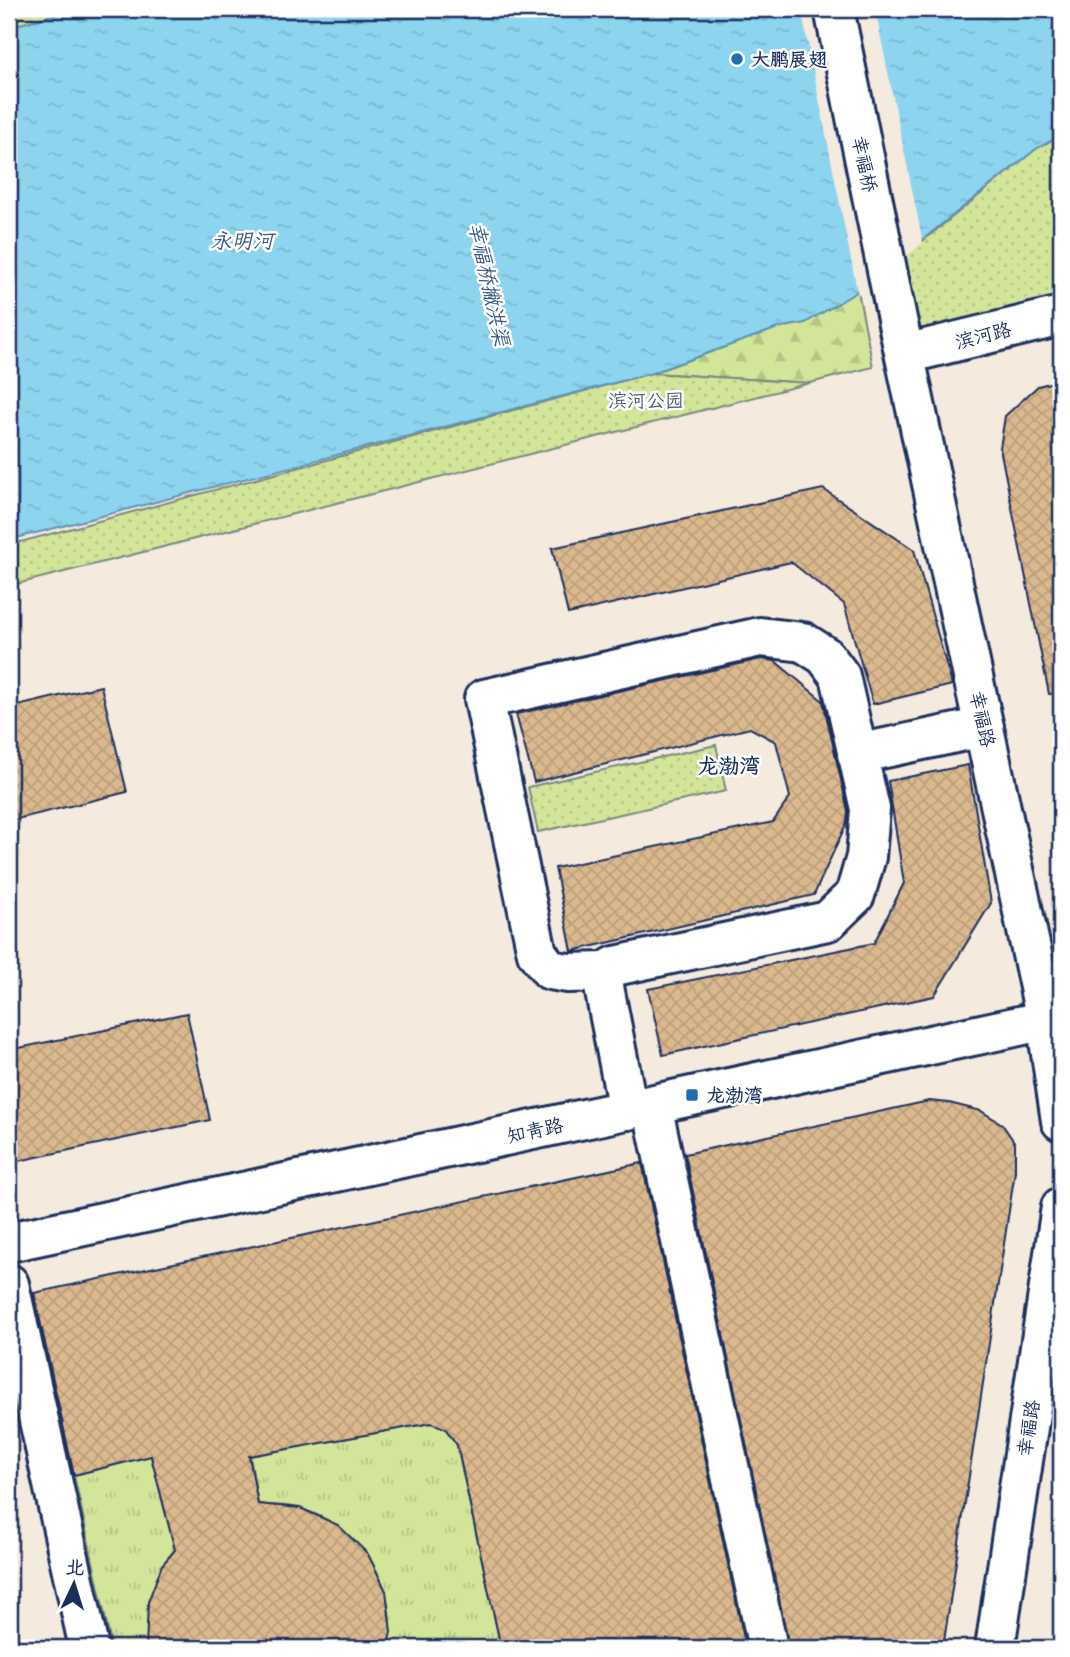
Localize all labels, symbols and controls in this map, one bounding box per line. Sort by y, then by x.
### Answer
place label: 大鹏展翅 [751,46,827,76]
marker: 大鹏展翅 [729,51,745,67]
street label: 幸福桥 [842,133,884,195]
water label: 幸福桥撇洪渠 [458,219,517,351]
water label: 永明河 [211,226,276,259]
street label: 滨河路 [952,315,1015,358]
park label: 滨河公园 [608,387,684,417]
street label: 幸福路 [960,688,1002,750]
district label: 龙渤湾 [698,751,761,784]
place label: 龙渤湾 [706,1082,763,1112]
marker: 龙渤湾 [684,1087,700,1103]
street label: 知青路 [504,1111,566,1153]
street label: 幸福路 [1011,1398,1049,1459]
north arrow [38,1548,108,1618]
text: 北 [65,1553,86,1585]

